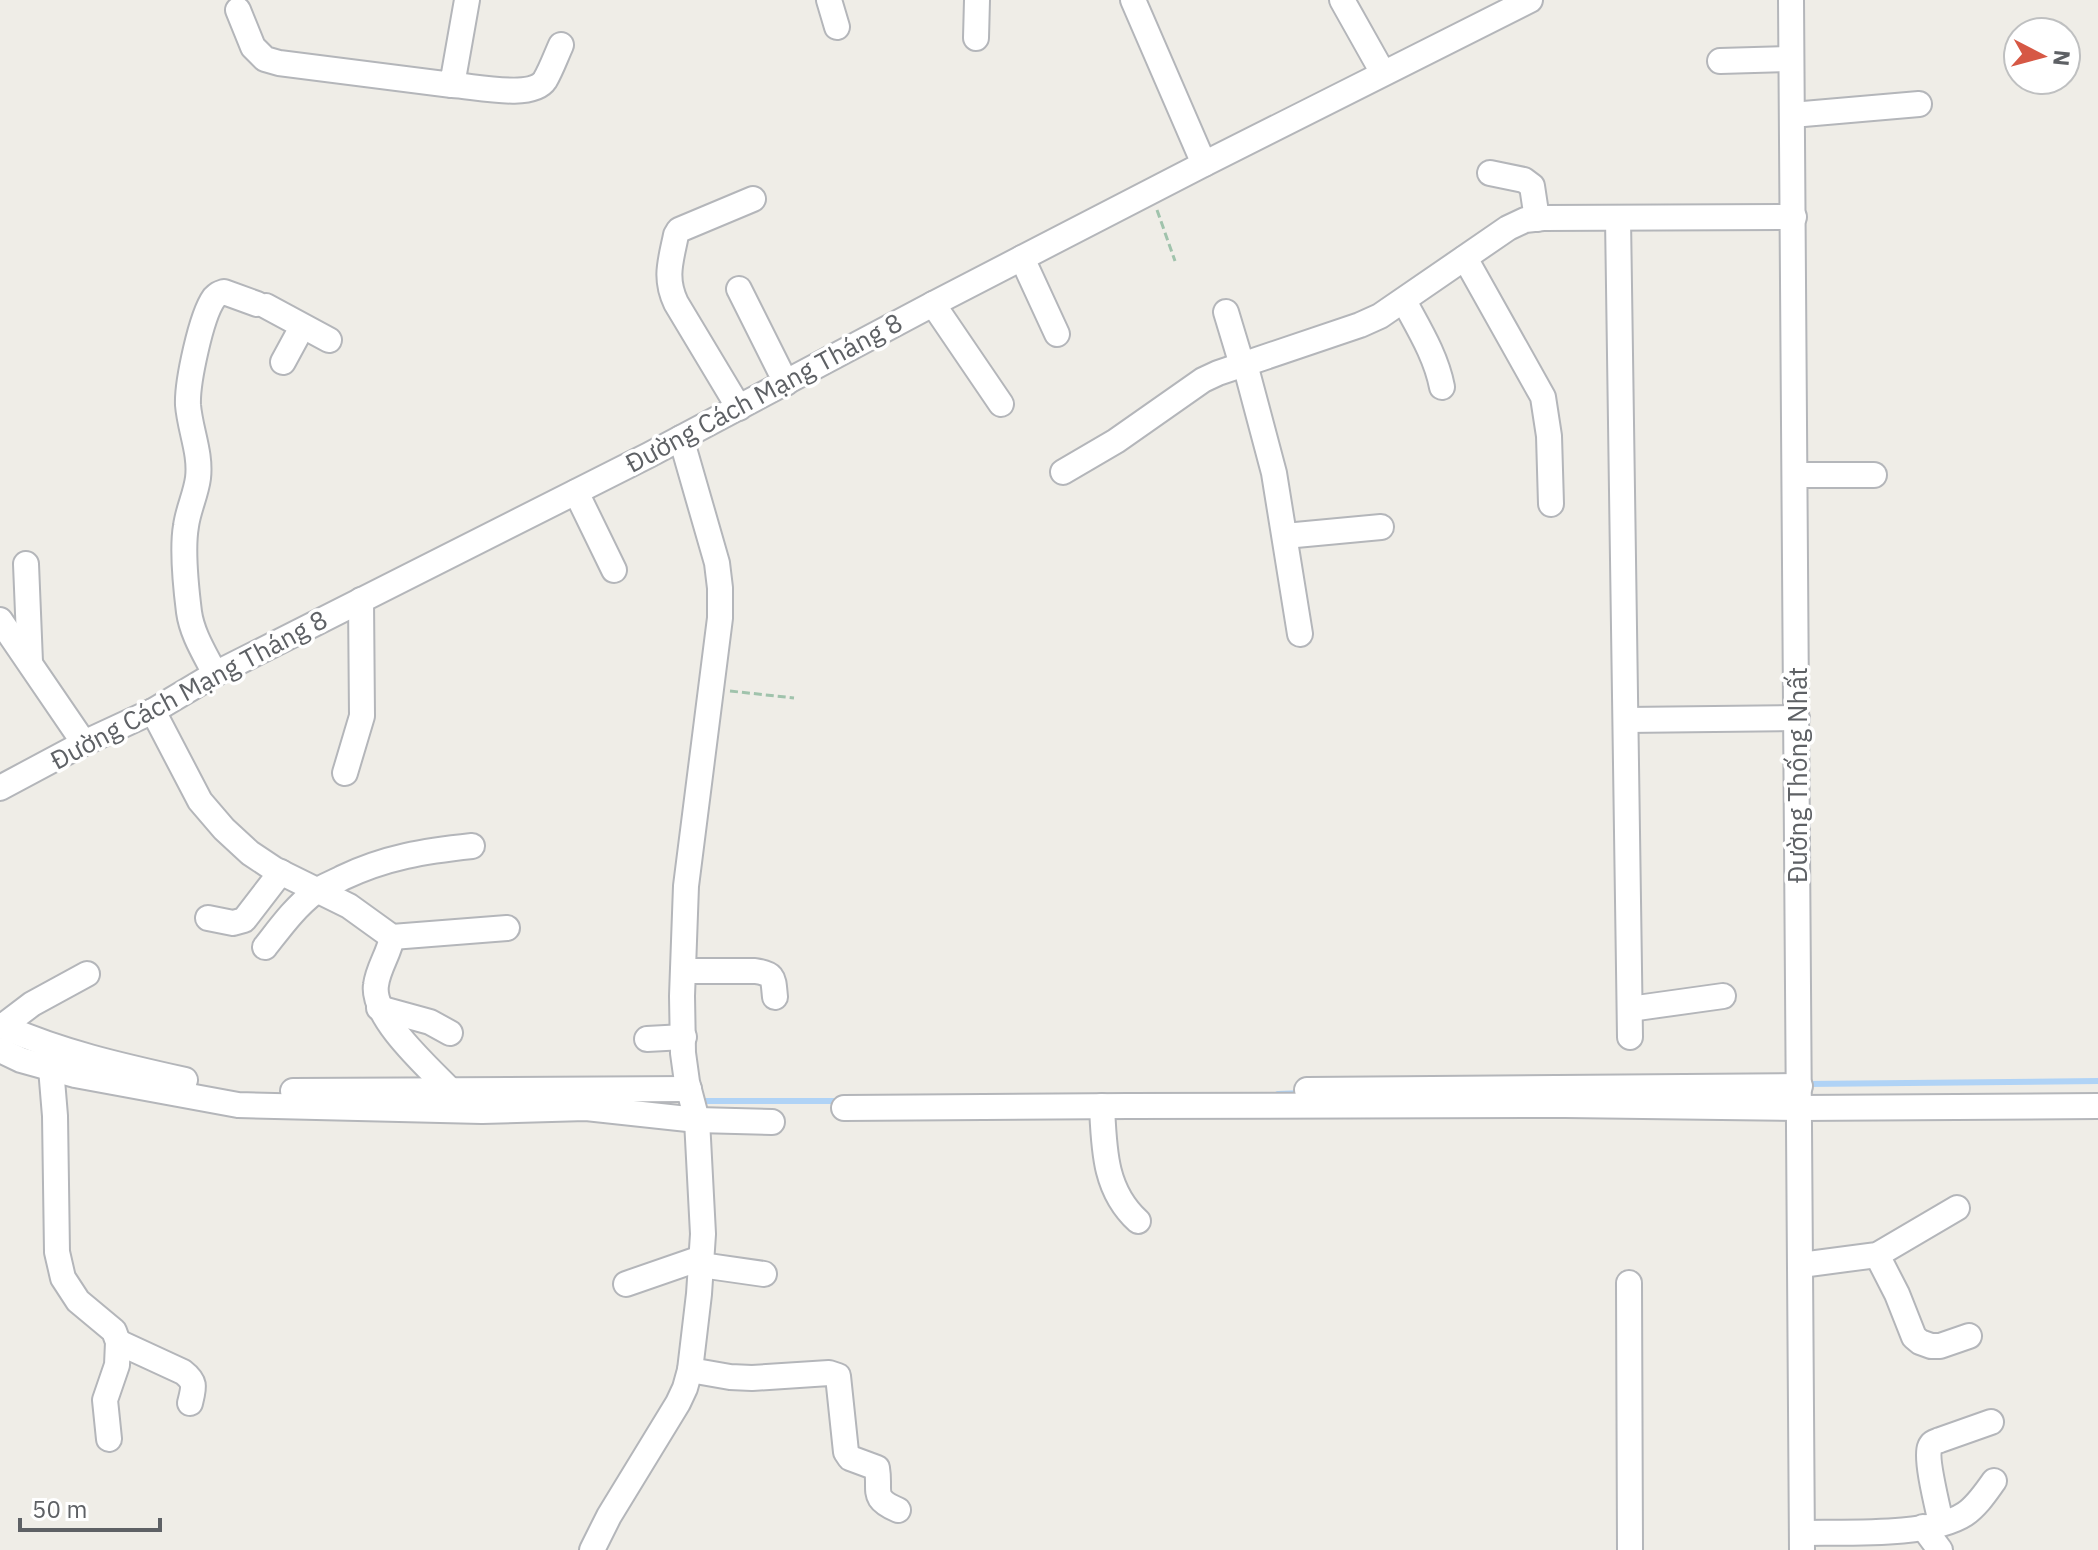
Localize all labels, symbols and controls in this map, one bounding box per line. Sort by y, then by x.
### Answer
north arrow [2002,16,2082,96]
text: N [2047,49,2078,68]
street label: Đường Cách Mạng Tháng 8 [619,305,908,480]
street label: Đường Cách Mạng Tháng 8 [44,602,333,777]
street label: Đường Thống Nhất [1780,667,1814,883]
scale bar [20,1482,160,1532]
text: 50 m [32,1493,87,1525]

